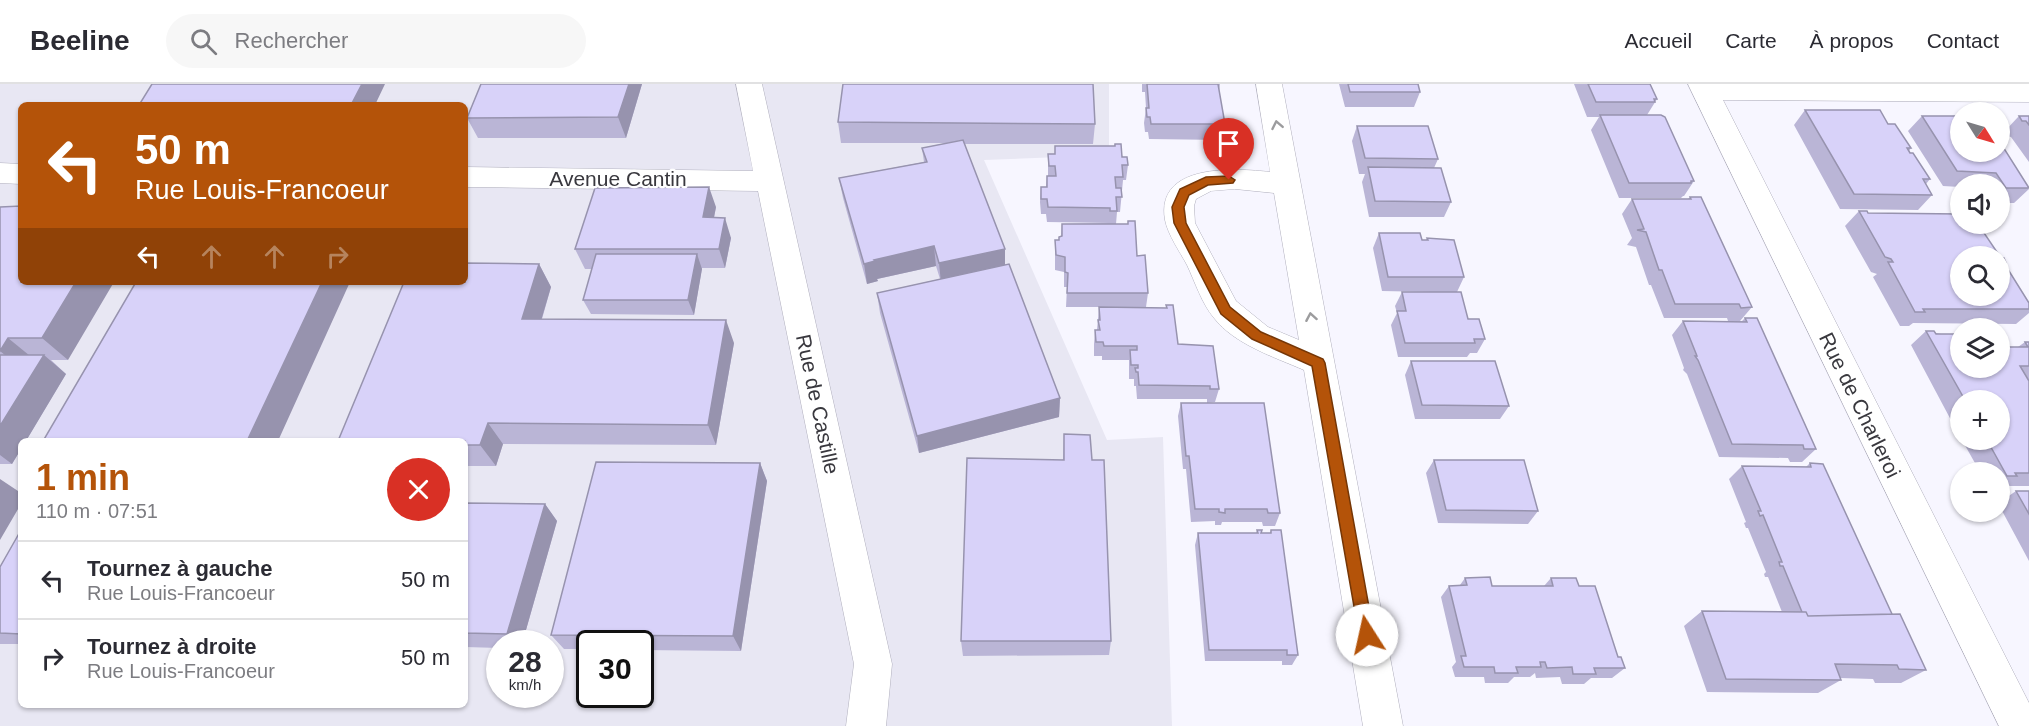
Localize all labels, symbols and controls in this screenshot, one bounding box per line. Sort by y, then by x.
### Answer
search box [166,14,586,68]
text: Beeline [30,25,130,56]
icon: search [187,25,220,58]
text: Rechercher [235,28,348,53]
text: Accueil [1625,29,1692,52]
text: Carte [1725,29,1777,52]
text: À propos [1810,29,1894,52]
text: Contact [1927,29,1999,52]
north arrow [1950,102,2010,162]
map controls [1950,102,2010,522]
pin [1203,118,1254,180]
one-way arrow [1271,120,1284,130]
icon: left [36,126,114,204]
text: 50 m [135,126,231,173]
icon: arrive [1212,127,1245,160]
street label: Avenue Cantin [549,167,687,190]
button: sound [1950,174,2010,234]
text: Rue Louis-Francoeur [135,175,389,205]
icon: left [132,240,165,273]
icon: ahead [195,240,228,273]
icon: ahead [258,240,291,273]
icon: right [321,240,354,273]
button: search [1950,246,2010,306]
one-way arrow [1305,312,1317,321]
button: layers [1950,318,2010,378]
street label: Rue de Charleroi [1815,329,1905,481]
street label: Rue de Castille [792,332,844,476]
button: + [1950,390,2010,450]
text: 1 min [36,457,130,498]
button: close [387,458,450,521]
button: − [1950,462,2010,522]
text: 110 m · 07:51 [36,500,158,522]
text: Tournez à gauche [87,556,272,581]
icon: left [36,564,69,597]
text: 50 m [401,567,450,592]
text: Rue Louis-Francoeur [87,582,275,604]
position arrow [1335,603,1399,667]
speed limit sign: 30 [576,630,654,708]
text: Tournez à droite [87,634,257,659]
icon: right [36,642,69,675]
text: 50 m [401,645,450,670]
text: 28 [508,645,542,678]
text: Rue Louis-Francoeur [87,660,275,682]
text: km/h [509,676,541,693]

